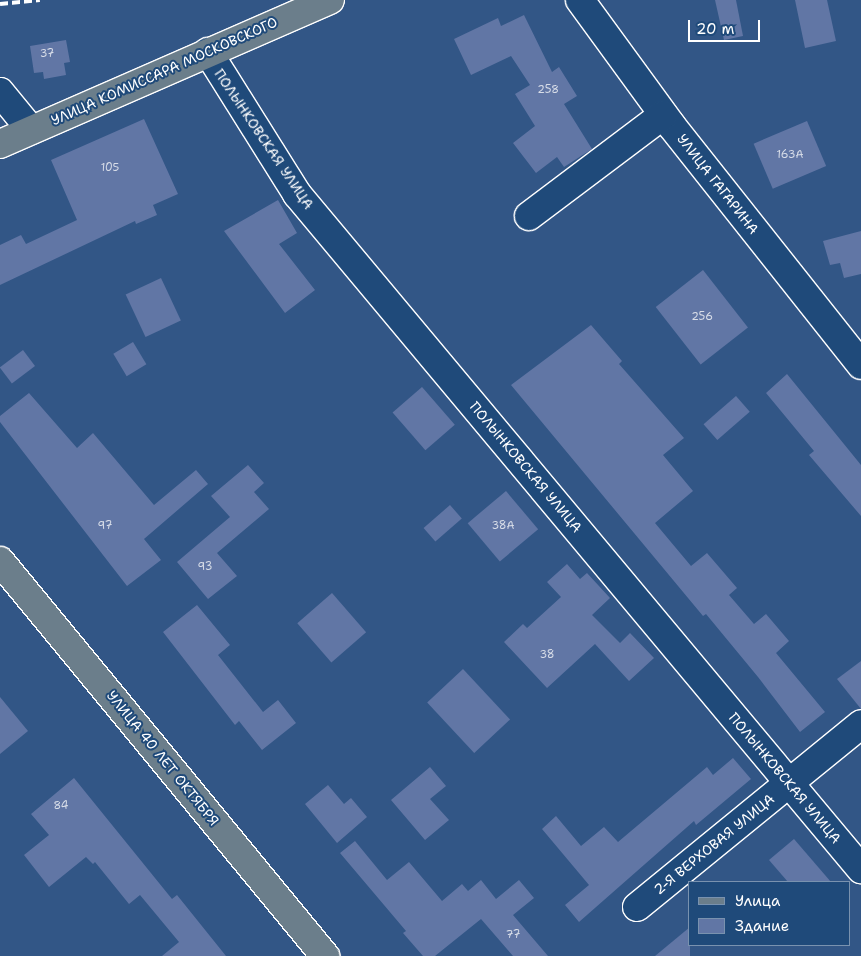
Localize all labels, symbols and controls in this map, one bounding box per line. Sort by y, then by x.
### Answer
scale bar [691,10,764,42]
street label: УЛИЦА КОМИССАРА МОСКОВСКОГО [48,13,280,129]
text: 20 m [696,19,735,39]
house number: 37 [40,47,54,61]
street label: ПОЛЫНКОВСКАЯ УЛИЦА [211,66,317,212]
house number: 258 [537,83,559,97]
street label: УЛИЦА ГАГАРИНА [674,131,762,237]
house number: 163А [777,148,803,162]
house number: 105 [101,161,119,175]
house number: 256 [691,310,713,324]
street label: ПОЛЫНКОВСКАЯ УЛИЦА [466,398,586,536]
house number: 97 [98,519,112,533]
house number: 38А [491,519,515,533]
house number: 93 [198,560,212,574]
house number: 38 [539,648,555,662]
street label: УЛИЦА 40 ЛЕТ ОКТЯБРЯ [103,687,223,829]
street label: ПОЛЫНКОВСКАЯ УЛИЦА [725,709,845,847]
street label: 2-Я ВЕРХОВАЯ УЛИЦА [650,790,778,898]
house number: 84 [54,799,68,813]
legend [688,881,851,946]
text: Улица [735,891,780,911]
text: Здание [735,916,789,936]
house number: 77 [506,928,520,942]

